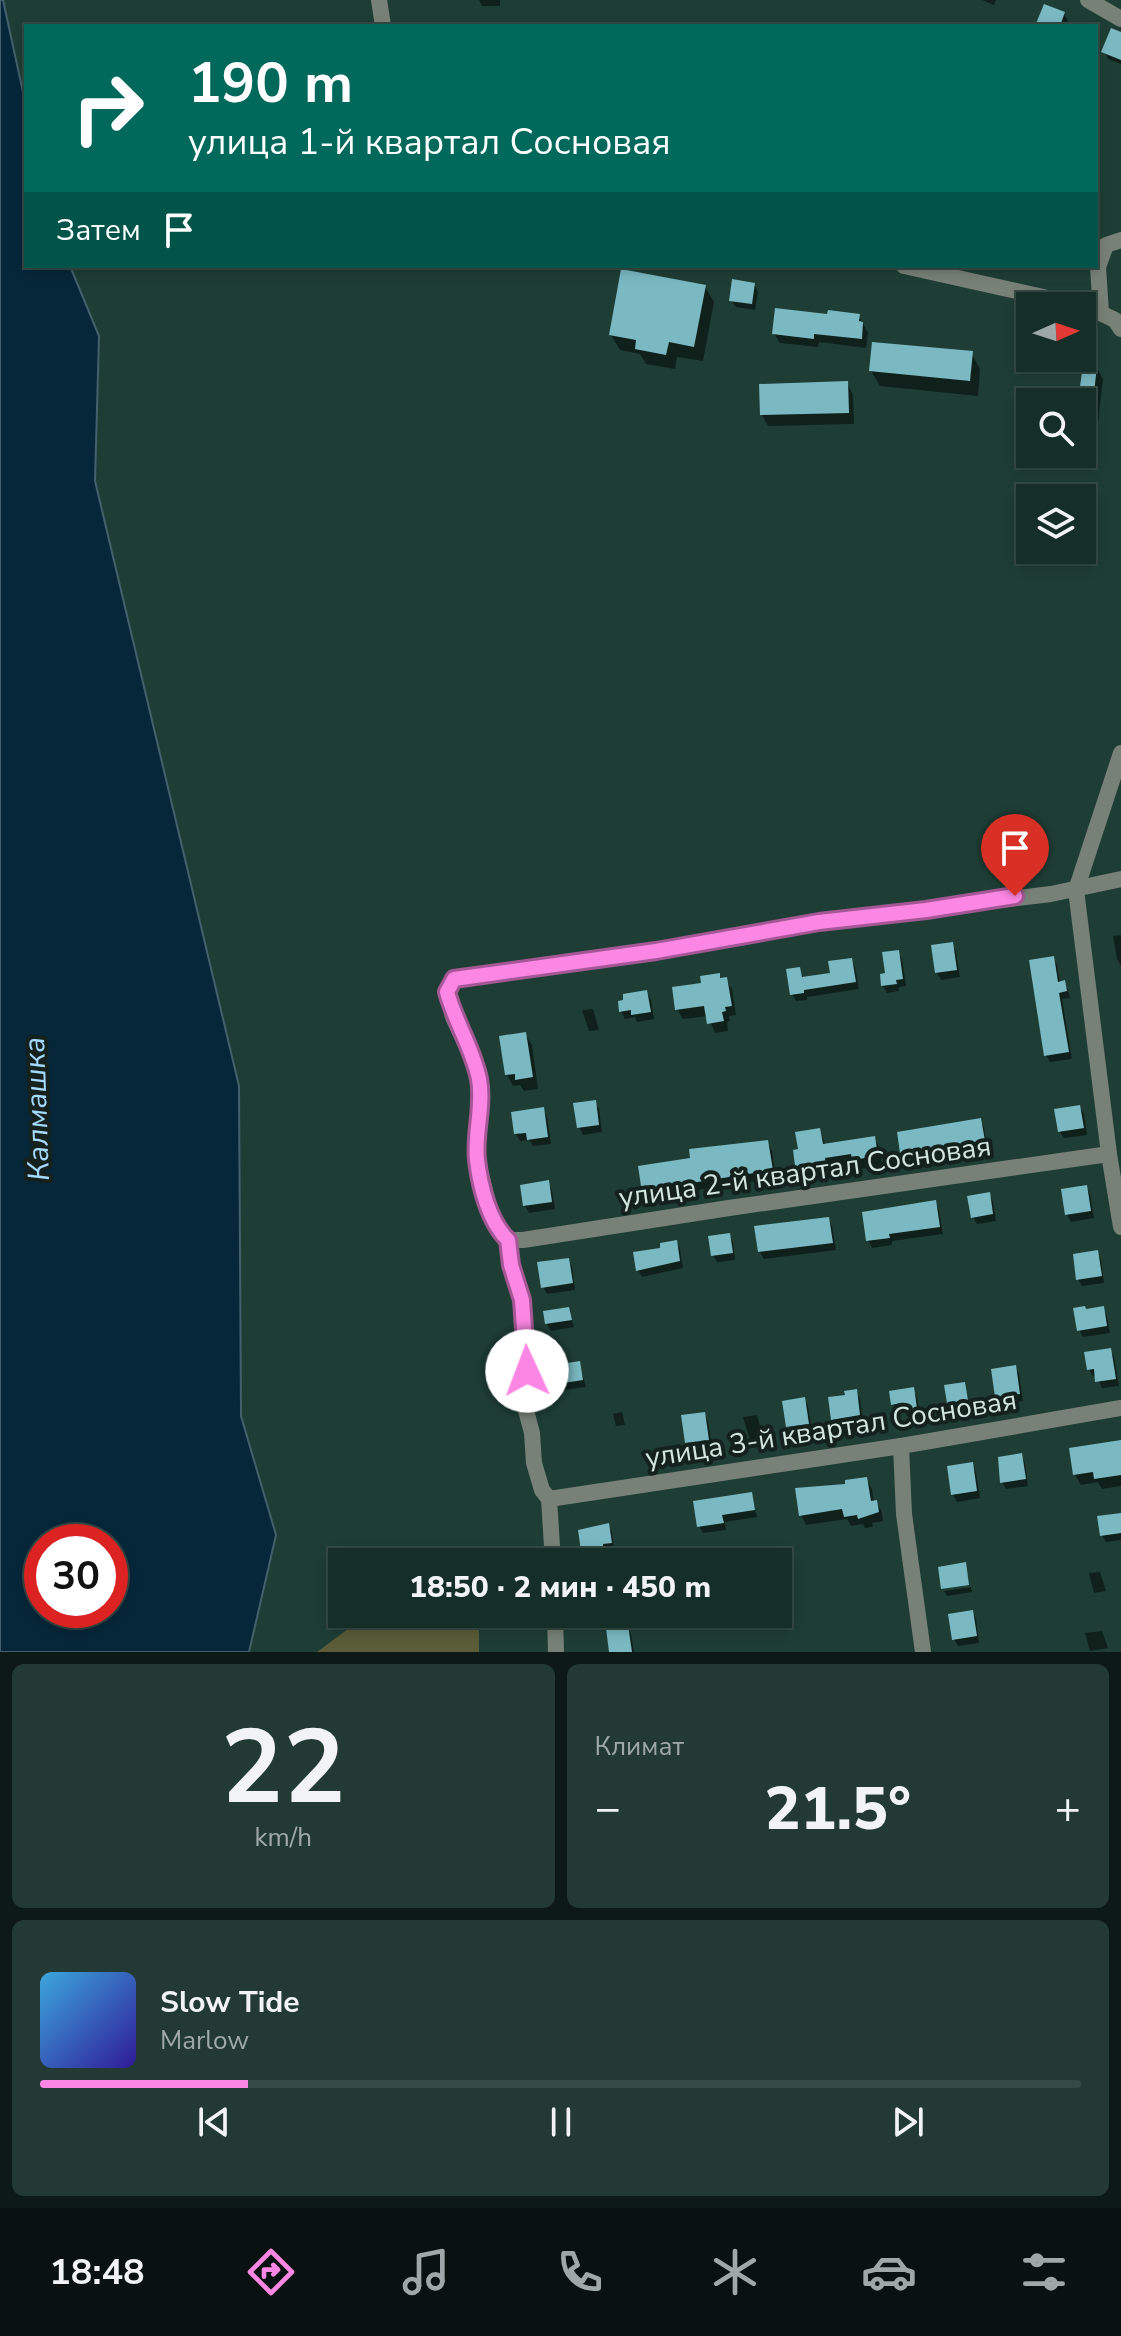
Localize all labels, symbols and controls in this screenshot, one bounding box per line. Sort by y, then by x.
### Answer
text: 190 m [188,45,353,122]
icon: right [56,56,160,160]
text: улица 1-й квартал Сосновая [188,118,671,167]
icon: arrive [157,208,201,252]
text: Затем [56,210,141,251]
north arrow [1016,292,1096,372]
map controls [1016,292,1096,564]
button: search [1016,388,1096,468]
button: layers [1016,484,1096,564]
pin [981,814,1049,896]
icon: arrive [993,826,1037,870]
water label: Калмашка [14,1036,60,1182]
street label: улица 2-й квартал Сосновая [616,1127,994,1217]
position arrow [485,1329,569,1413]
street label: улица 3-й квартал Сосновая [643,1381,1019,1477]
speed limit sign: 30 [24,1524,128,1628]
text: 18:50 · 2 мин · 450 m [409,1567,711,1608]
text: 22 [221,1697,346,1839]
text: Климат [595,1729,684,1764]
text: 21.5° [764,1768,911,1850]
text: − [595,1779,621,1839]
text: + [1055,1779,1081,1839]
text: km/h [255,1820,312,1855]
text: Slow Tide [160,1982,300,2023]
text: Marlow [160,2023,249,2058]
icon: previous [192,2100,236,2144]
icon: pause [539,2100,583,2144]
icon: next [886,2100,930,2144]
icon: directions [243,2244,299,2300]
icon: music [398,2244,454,2300]
icon: phone [552,2244,608,2300]
icon: climate [707,2244,763,2300]
icon: car [861,2244,917,2300]
icon: filters [1016,2244,1072,2300]
text: 18:48 [49,2248,145,2297]

